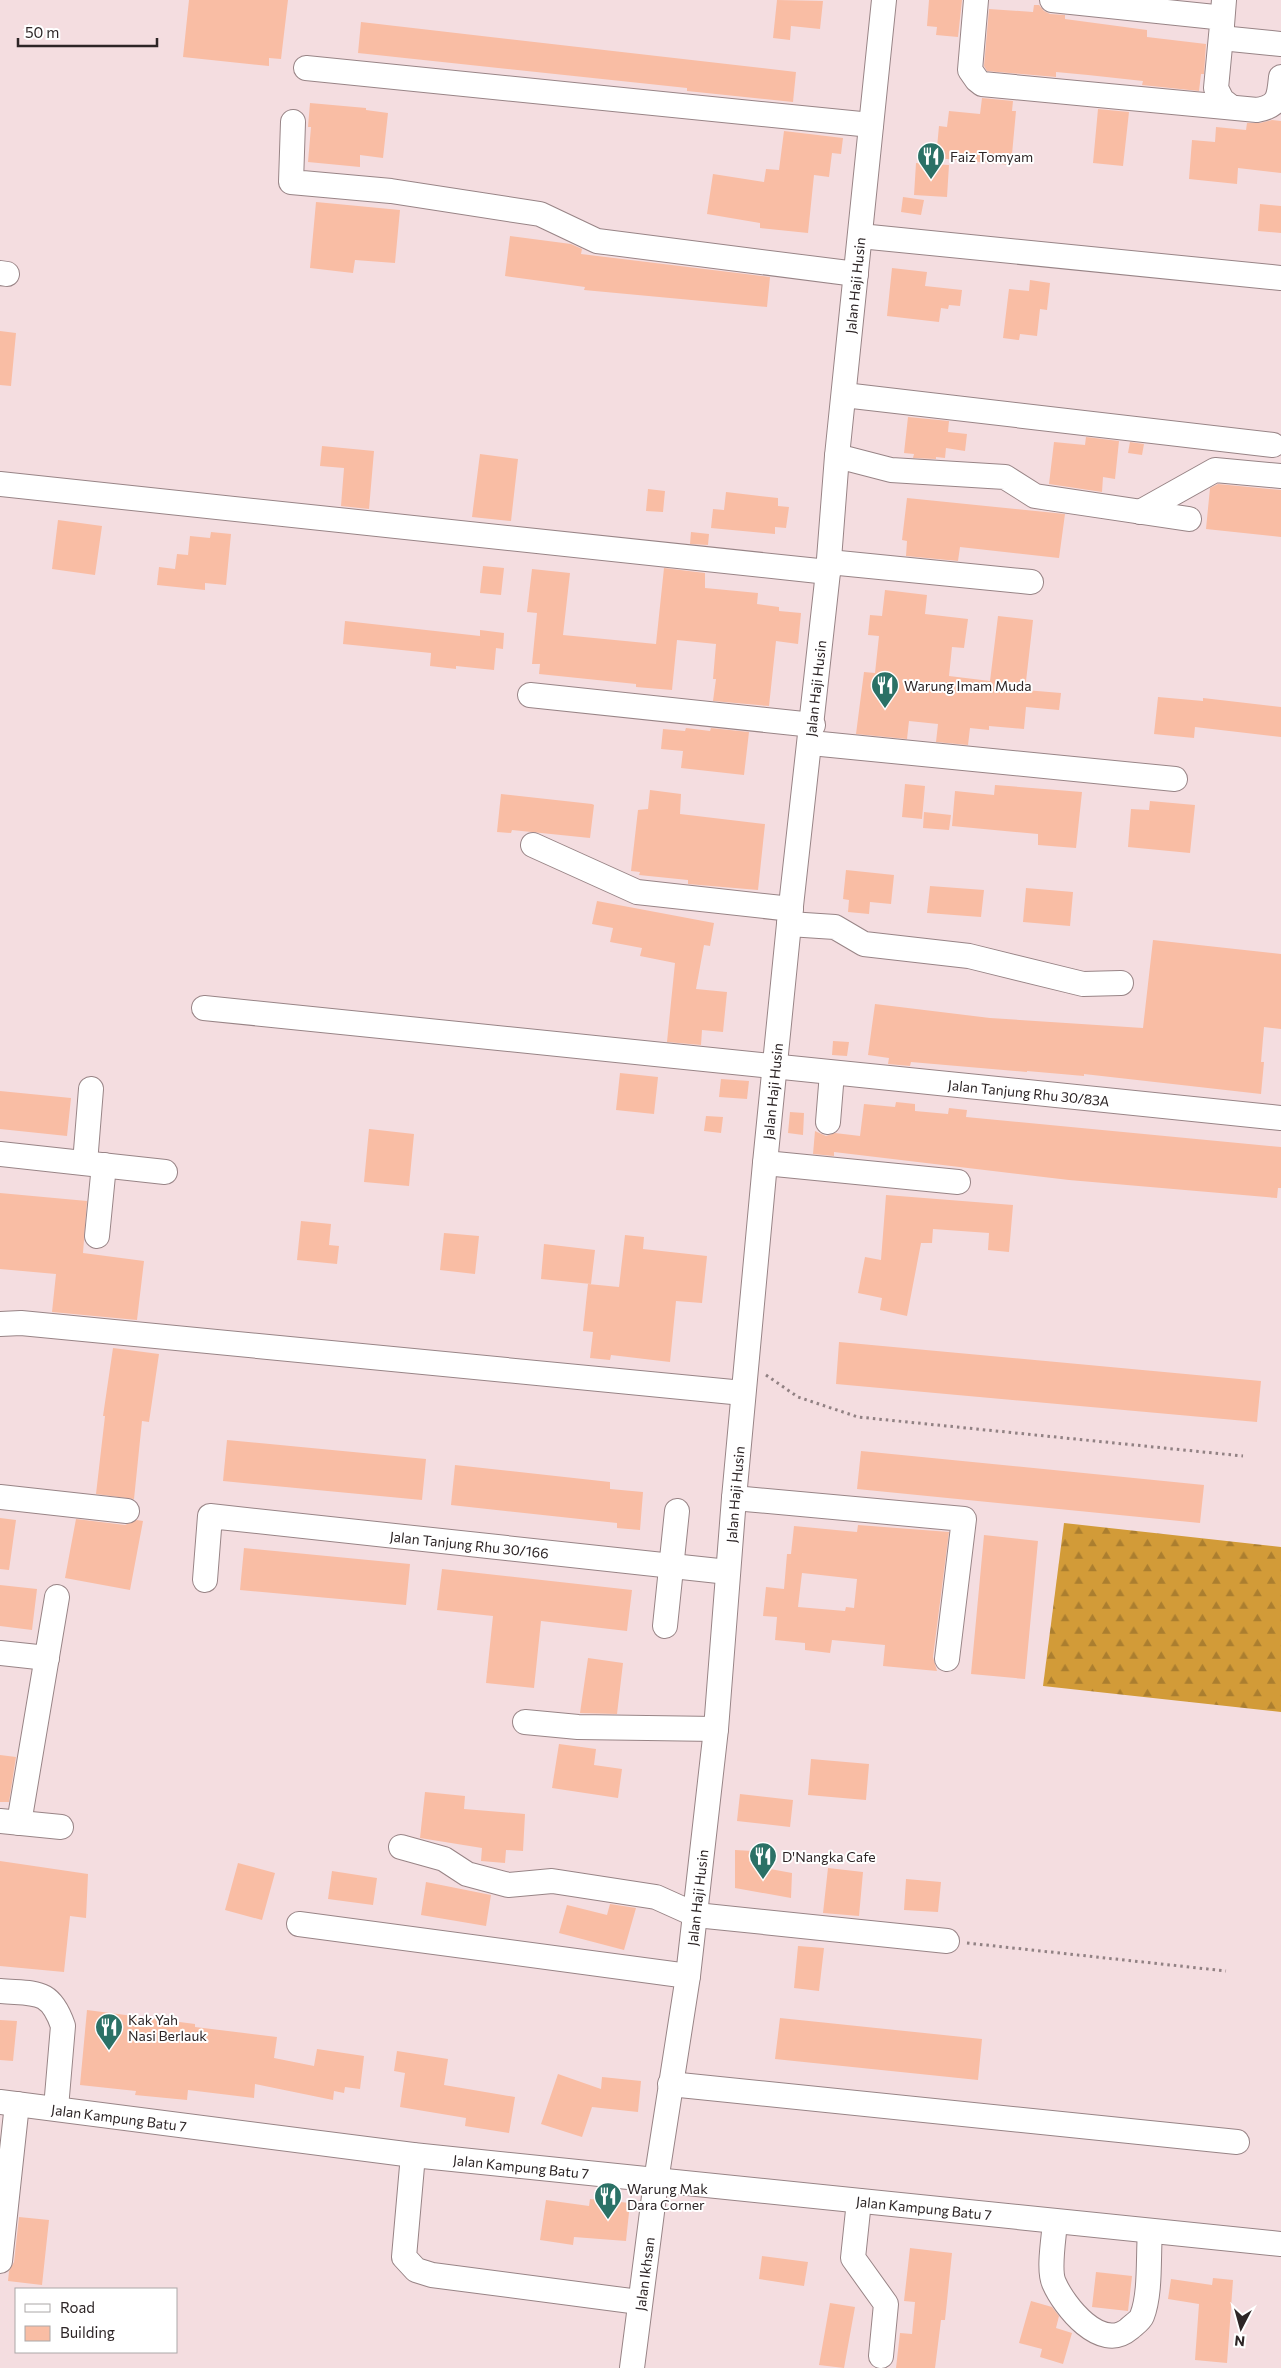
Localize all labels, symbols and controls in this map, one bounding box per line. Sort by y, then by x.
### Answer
scale bar [18,15,156,47]
text: 50 m [25,23,59,41]
restaurant icon: Faiz Tomyam [916,141,946,180]
place label: Faiz Tomyam [950,148,1033,165]
street label: Jalan Haji Husin [841,236,868,334]
street label: Jalan Haji Husin [801,639,829,738]
restaurant icon: Warung Imam Muda [870,670,900,709]
place label: Warung Imam Muda [904,677,1032,694]
street label: Jalan Haji Husin [759,1042,786,1140]
street label: Jalan Tanjung Rhu 30/83A [947,1076,1111,1109]
street label: Jalan Haji Husin [722,1445,747,1543]
street label: Jalan Tanjung Rhu 30/166 [389,1527,550,1561]
restaurant icon: D'Nangka Cafe [748,1841,778,1880]
street label: Jalan Haji Husin [683,1848,711,1947]
place label: D'Nangka Cafe [782,1848,876,1865]
place label: Kak Yah Nasi Berlauk [128,2011,207,2044]
restaurant icon: Kak Yah Nasi Berlauk [94,2012,124,2051]
street label: Jalan Kampung Batu 7 [50,2100,188,2134]
street label: Jalan Kampung Batu 7 [452,2151,590,2181]
place label: Warung Mak Dara Corner [627,2180,708,2213]
restaurant icon: Warung Mak Dara Corner [593,2181,623,2220]
street label: Jalan Kampung Batu 7 [855,2192,993,2223]
street label: Jalan Ikhsan [631,2236,657,2312]
legend [15,2288,178,2353]
text: Road [60,2298,95,2316]
north arrow [1216,2303,1266,2353]
text: Building [60,2323,115,2341]
text: N [1233,2332,1246,2350]

